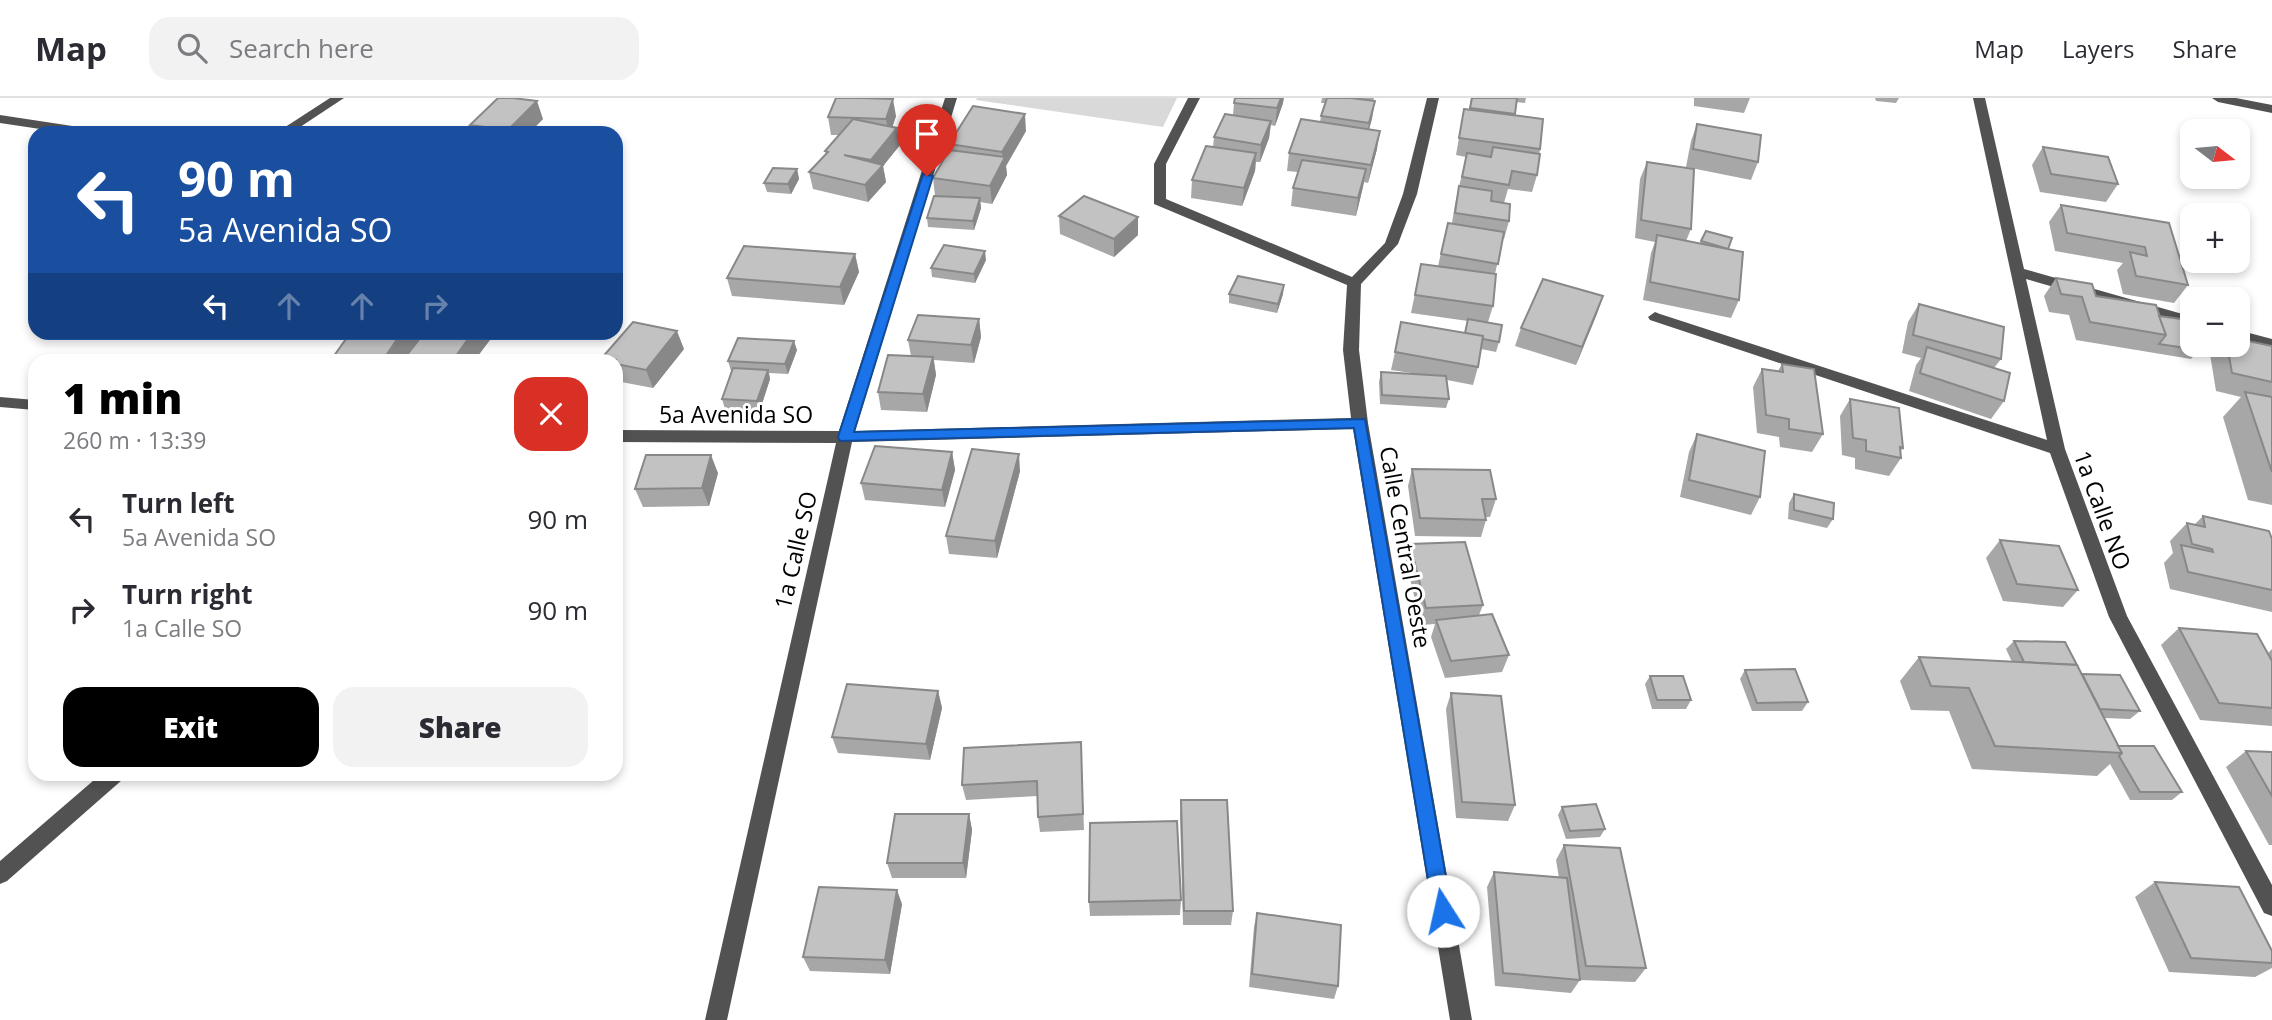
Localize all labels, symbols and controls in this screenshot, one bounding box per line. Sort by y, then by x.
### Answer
search box [149,17,639,80]
text: Map [35,26,107,71]
icon: search [173,29,211,67]
text: Search here [229,30,374,66]
text: Map [1974,32,2024,65]
text: Layers [2062,32,2135,65]
text: Share [2173,32,2237,65]
pin [897,104,957,176]
icon: arrive [908,115,946,153]
north arrow [2180,119,2250,189]
map controls [2180,119,2250,357]
text: 90 m [178,145,295,211]
icon: left [63,154,154,245]
button: + [2180,203,2250,273]
text: 5a Avenida SO [178,208,392,251]
icon: left [197,287,235,325]
icon: ahead [270,287,308,325]
icon: ahead [343,287,381,325]
icon: right [416,287,454,325]
button: − [2180,287,2250,357]
text: 1 min [63,369,182,426]
button: close [514,377,588,451]
street label: 5a Avenida SO [659,398,813,430]
text: 260 m · 13:39 [63,424,206,456]
street label: Calle Central Oeste [1373,444,1439,650]
street label: 1a Calle NO [2067,446,2139,574]
text: Turn left [122,485,234,521]
street label: 1a Calle SO [766,488,824,612]
icon: left [63,500,101,538]
text: 90 m [527,501,588,537]
text: 5a Avenida SO [122,521,276,553]
text: Turn right [122,576,253,612]
icon: right [63,591,101,629]
text: 90 m [527,592,588,628]
text: 1a Calle SO [122,612,242,644]
button: Exit [63,687,319,767]
button: Share [333,687,588,767]
position arrow [1406,874,1480,948]

